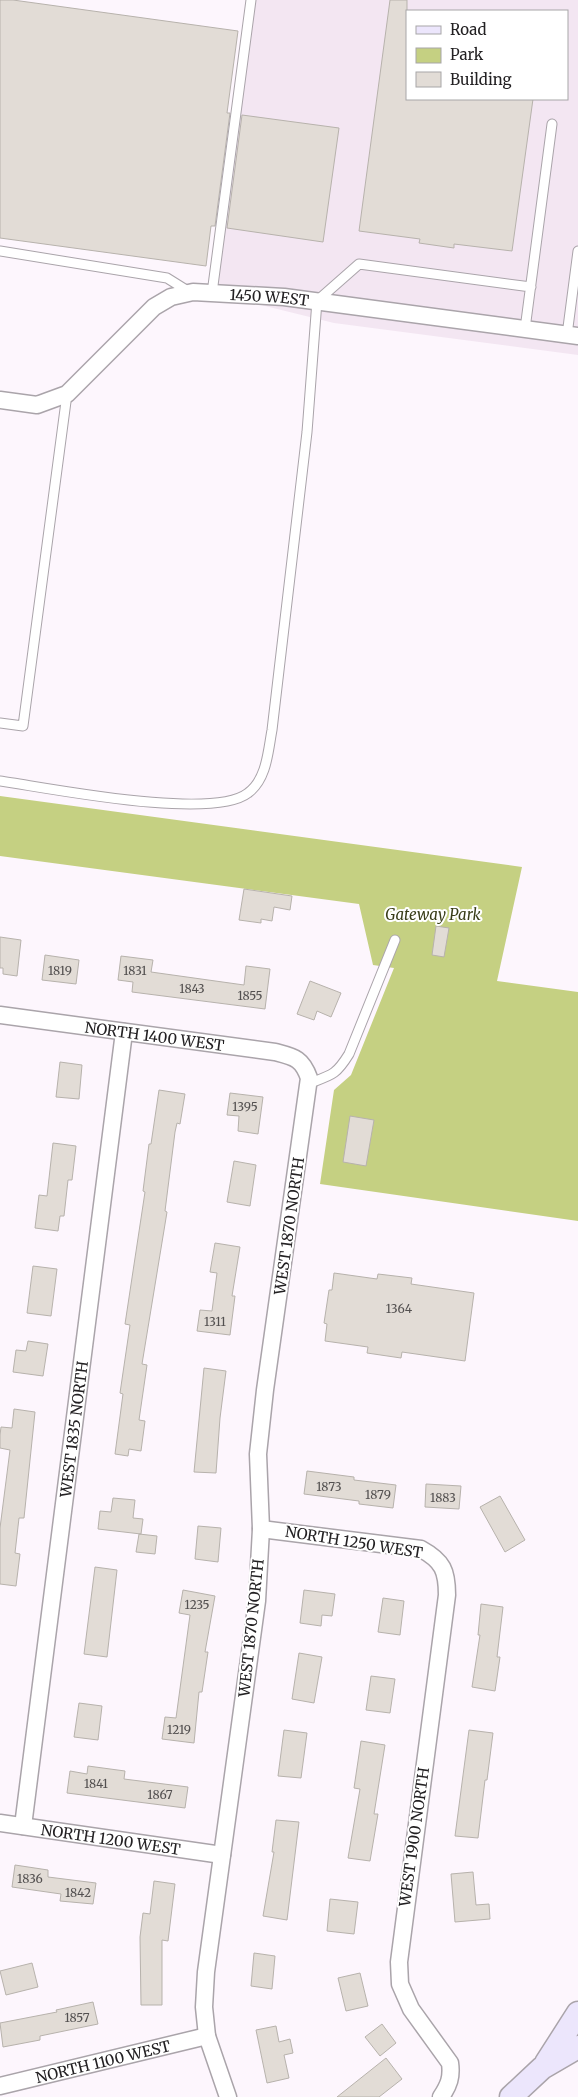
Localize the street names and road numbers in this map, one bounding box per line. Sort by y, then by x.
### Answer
street label: 1450 WEST [229,285,311,310]
street label: NORTH 1400 WEST [84,1017,226,1055]
street label: WEST 1870 NORTH [270,1156,308,1297]
street label: WEST 1835 NORTH [55,1360,92,1500]
street label: NORTH 1250 WEST [284,1522,425,1562]
street label: WEST 1870 NORTH [234,1558,268,1699]
street label: WEST 1900 NORTH [395,1766,433,1909]
street label: NORTH 1200 WEST [40,1820,182,1859]
street label: NORTH 1100 WEST [34,2036,173,2087]

